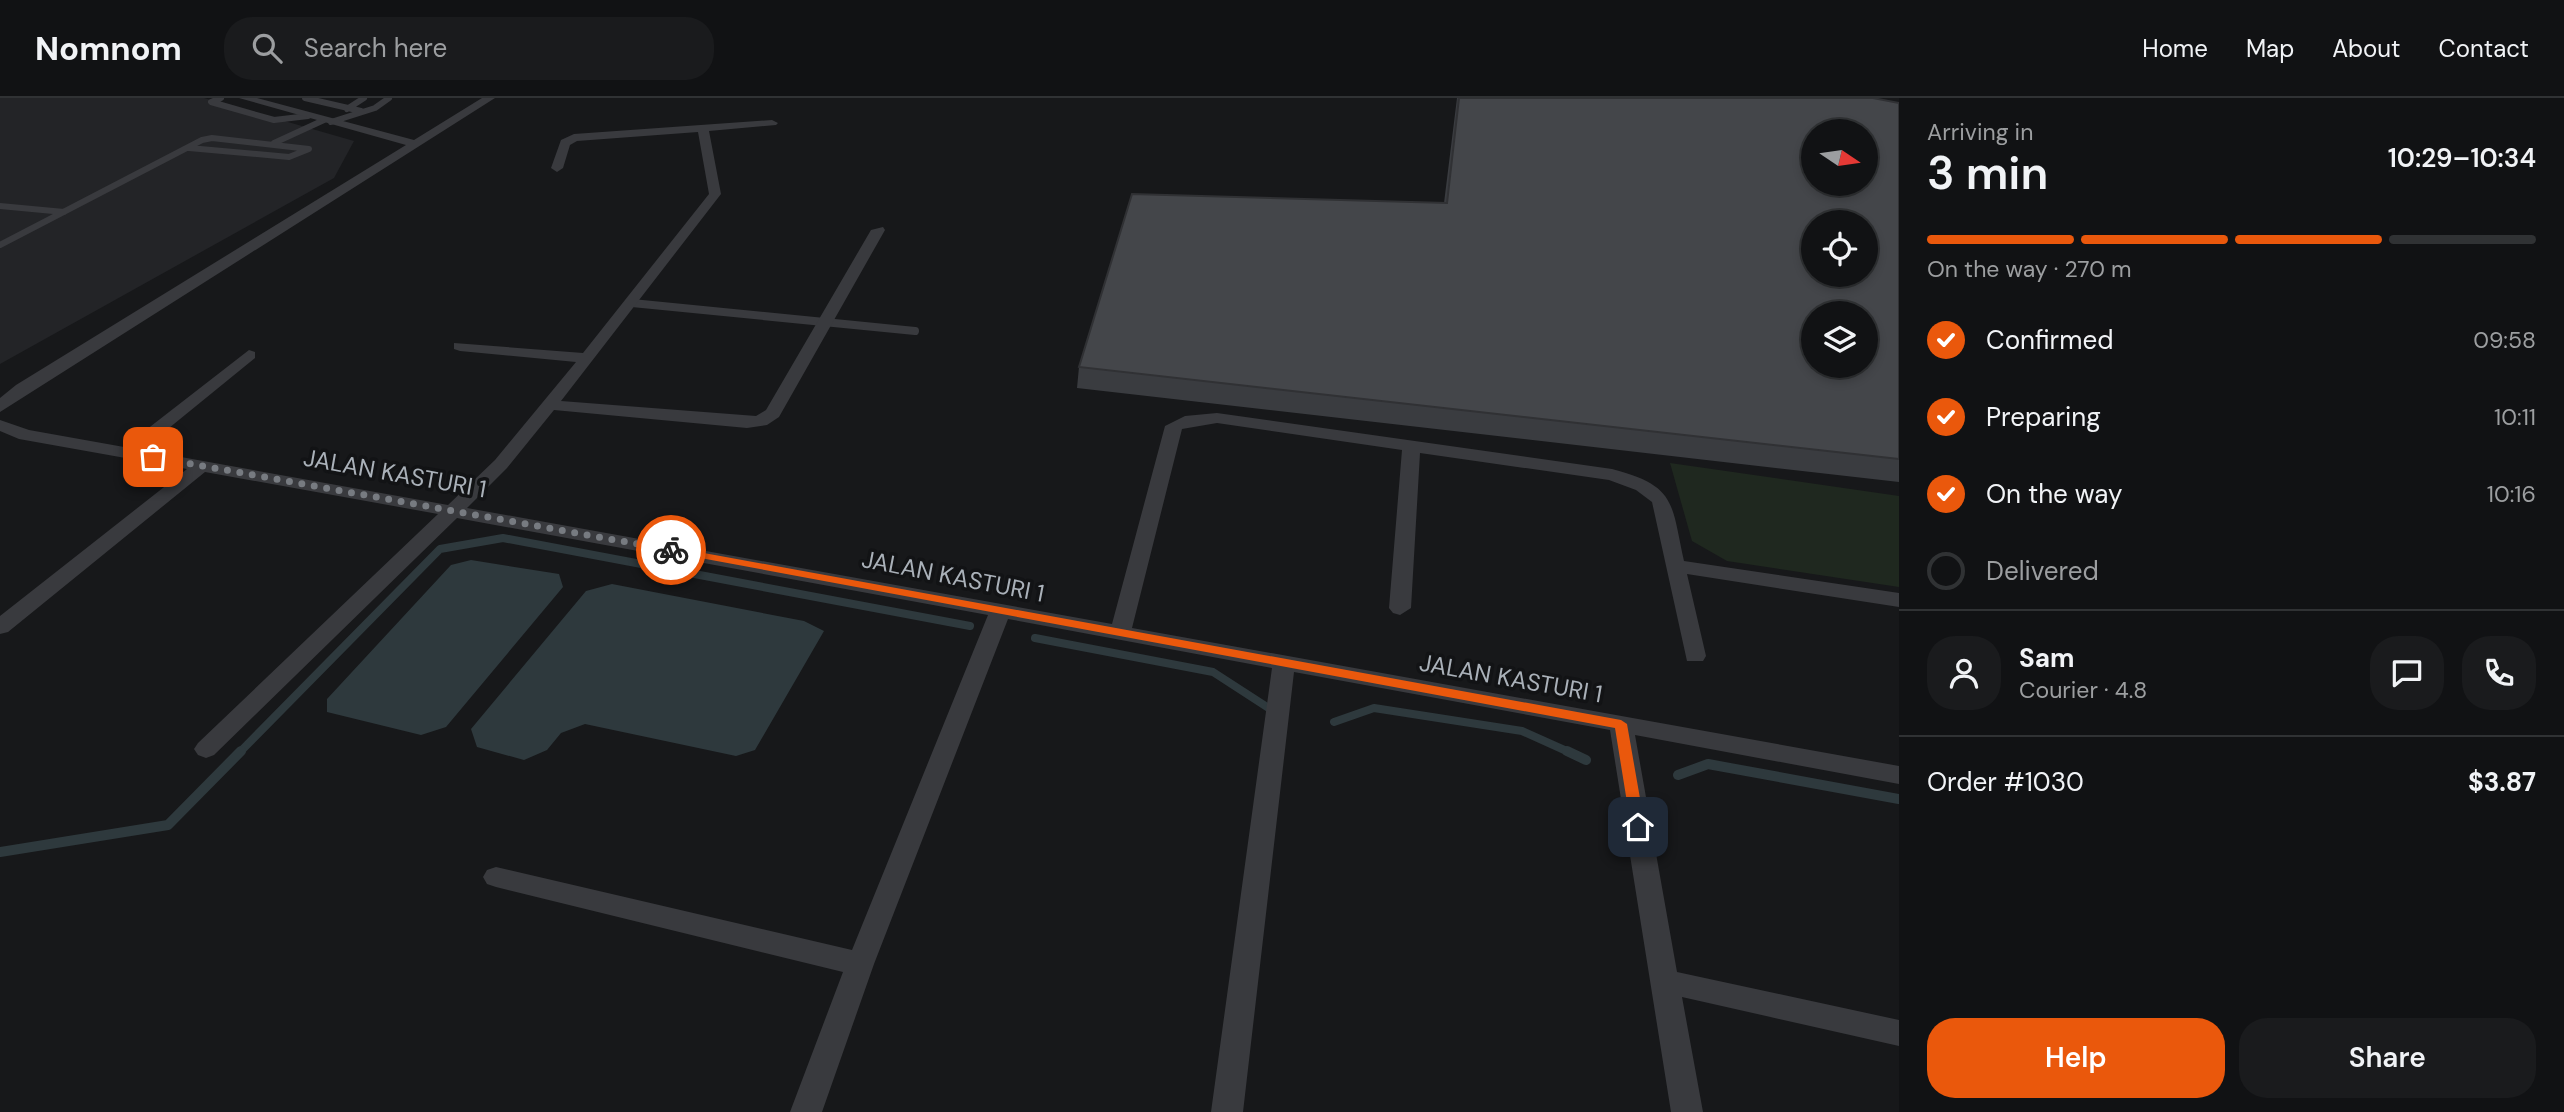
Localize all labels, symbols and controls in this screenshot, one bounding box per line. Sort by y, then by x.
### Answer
search box [224,17,714,80]
text: Nomnom [35,27,182,70]
icon: search [248,29,286,67]
text: Search here [304,31,447,65]
text: Home [2142,33,2208,64]
text: Map [2246,33,2294,64]
text: About [2332,33,2401,64]
text: Contact [2439,33,2529,64]
text: Arriving in [1927,117,2033,147]
north arrow [1801,119,1878,196]
map controls [1801,119,1878,378]
text: 10:29–10:34 [2388,141,2536,175]
text: 3 min [1927,143,2048,203]
button: locate [1801,210,1878,287]
text: On the way · 270 m [1927,254,2132,284]
button: layers [1801,301,1878,378]
icon: check [1927,321,1965,359]
text: Confirmed [1986,323,2113,357]
text: 09:58 [2473,325,2536,355]
icon: check [1927,398,1965,436]
text: Preparing [1986,400,2101,434]
text: 10:11 [2494,402,2536,432]
pin [123,427,183,487]
icon: bag [134,438,172,476]
street label: JALAN KASTURI 1 [301,442,489,504]
icon: check [1927,475,1965,513]
text: On the way [1986,477,2122,511]
text: 10:16 [2487,479,2536,509]
courier [636,515,706,585]
icon: bike [652,531,690,569]
street label: JALAN KASTURI 1 [859,543,1047,609]
text: Delivered [1986,554,2099,588]
button: person [1927,636,2001,710]
button: chat [2370,636,2444,710]
button: phone [2462,636,2536,710]
text: Sam [2019,641,2074,675]
street label: JALAN KASTURI 1 [1417,647,1605,709]
text: Courier · 4.8 [2019,675,2147,705]
text: Order #1030 [1927,765,2084,799]
text: $3.87 [2468,765,2536,799]
pin [1608,797,1668,857]
icon: home [1619,808,1657,846]
button: Help [1927,1018,2225,1098]
button: Share [2239,1018,2536,1098]

